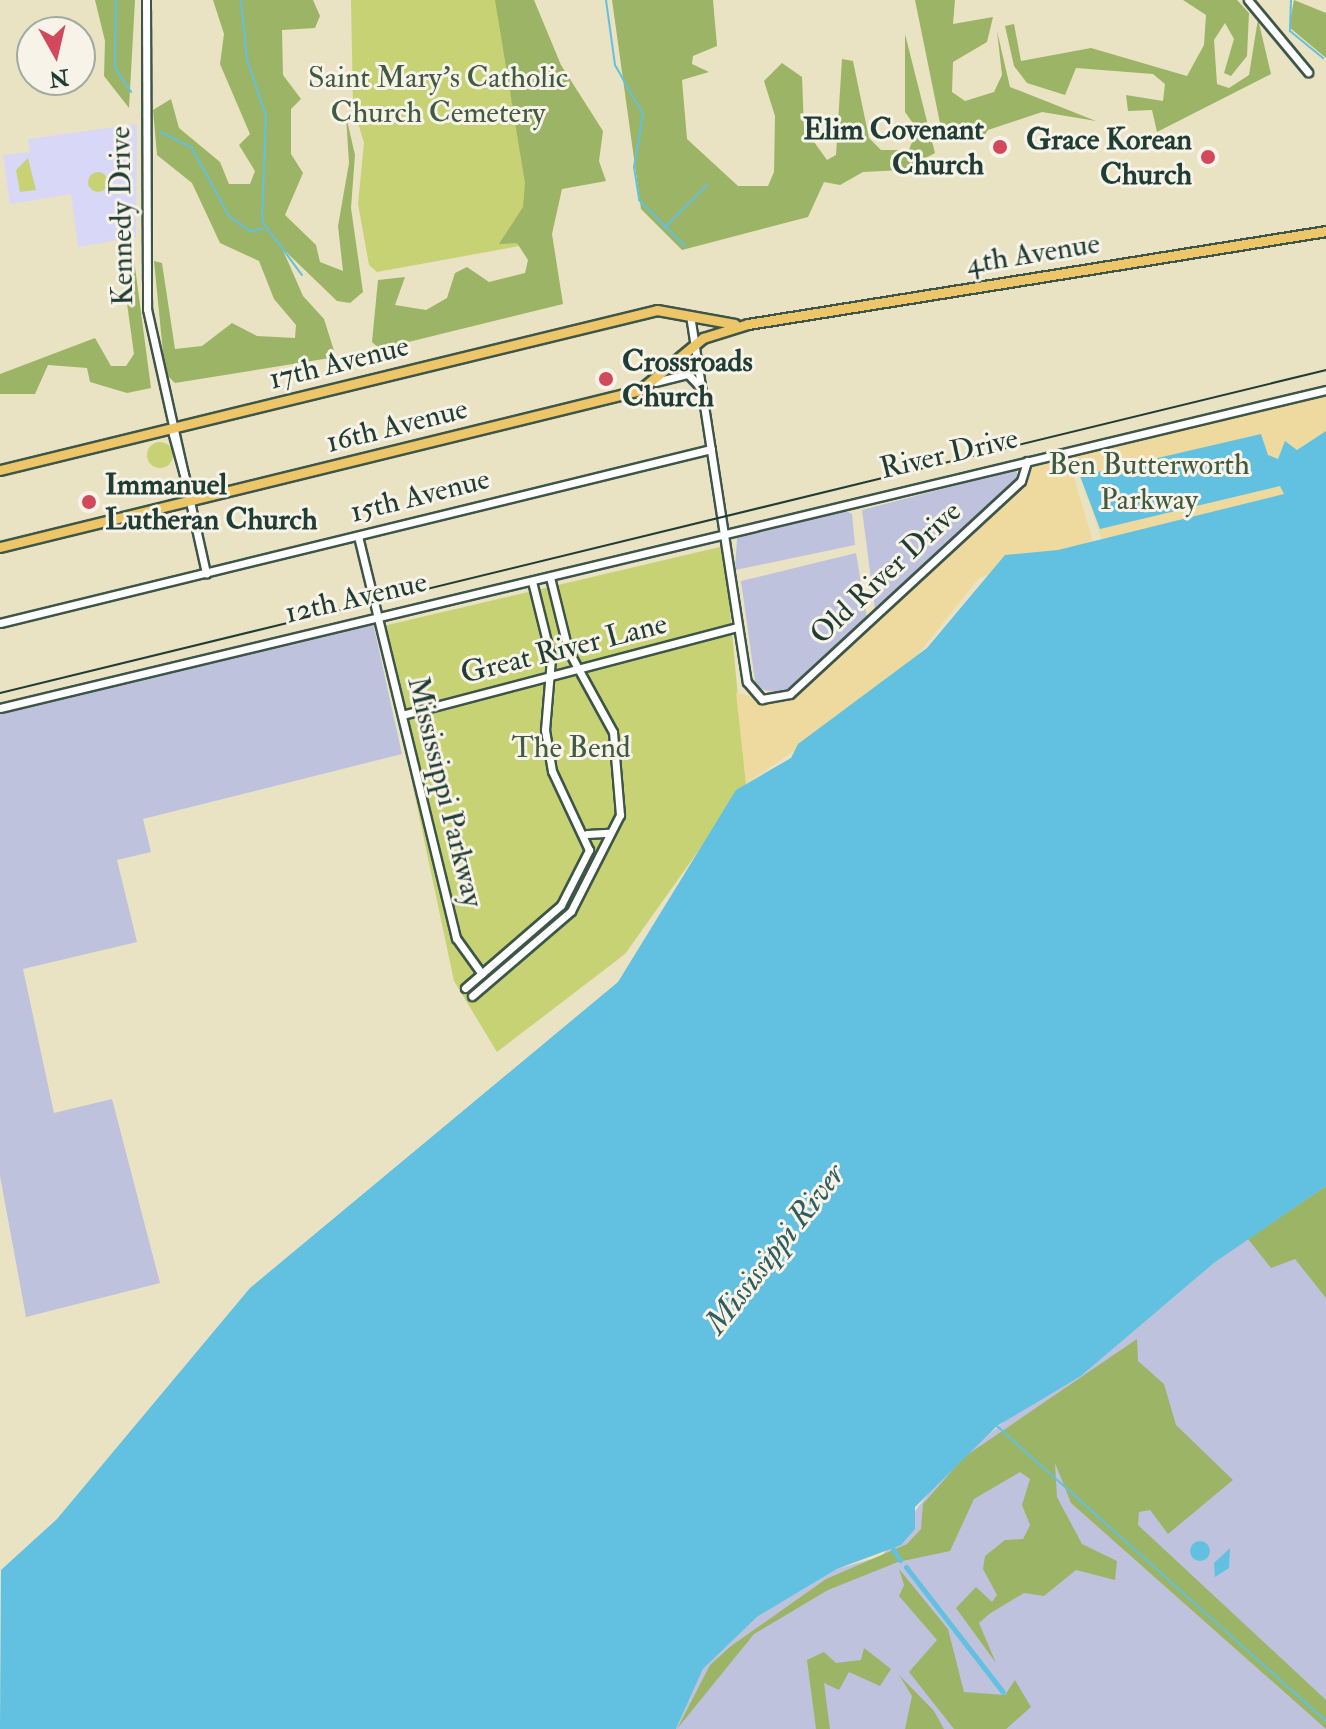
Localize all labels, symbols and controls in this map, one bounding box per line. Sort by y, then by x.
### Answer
north arrow [16,16,96,96]
park label: Saint Mary's Catholic Church Cemetery [308,60,568,130]
text: N [47,63,71,93]
place label: Elim Covenant Church [803,112,984,182]
place label: Grace Korean Church [1026,122,1192,192]
street label: Kennedy Drive [102,126,142,306]
marker: Elim Covenant Church [991,138,1009,156]
marker: Grace Korean Church [1199,148,1217,166]
street label: 4th Avenue [964,226,1102,282]
street label: 17th Avenue [265,328,413,398]
place label: Crossroads Church [622,344,753,414]
marker: Crossroads Church [597,370,615,388]
street label: 16th Avenue [323,391,471,461]
street label: River Drive [876,421,1022,487]
park label: Ben Butterworth Parkway [1048,447,1250,518]
street label: 15th Avenue [347,461,493,531]
place label: Immanuel Lutheran Church [105,467,317,538]
marker: Immanuel Lutheran Church [80,493,98,511]
street label: Old River Drive [803,494,969,652]
street label: 12th Avenue [282,564,430,632]
street label: Great River Lane [457,606,671,692]
street label: Mississippi Parkway [399,673,491,911]
park label: The Bend [511,730,631,766]
water label: Mississippi River [697,1156,853,1342]

